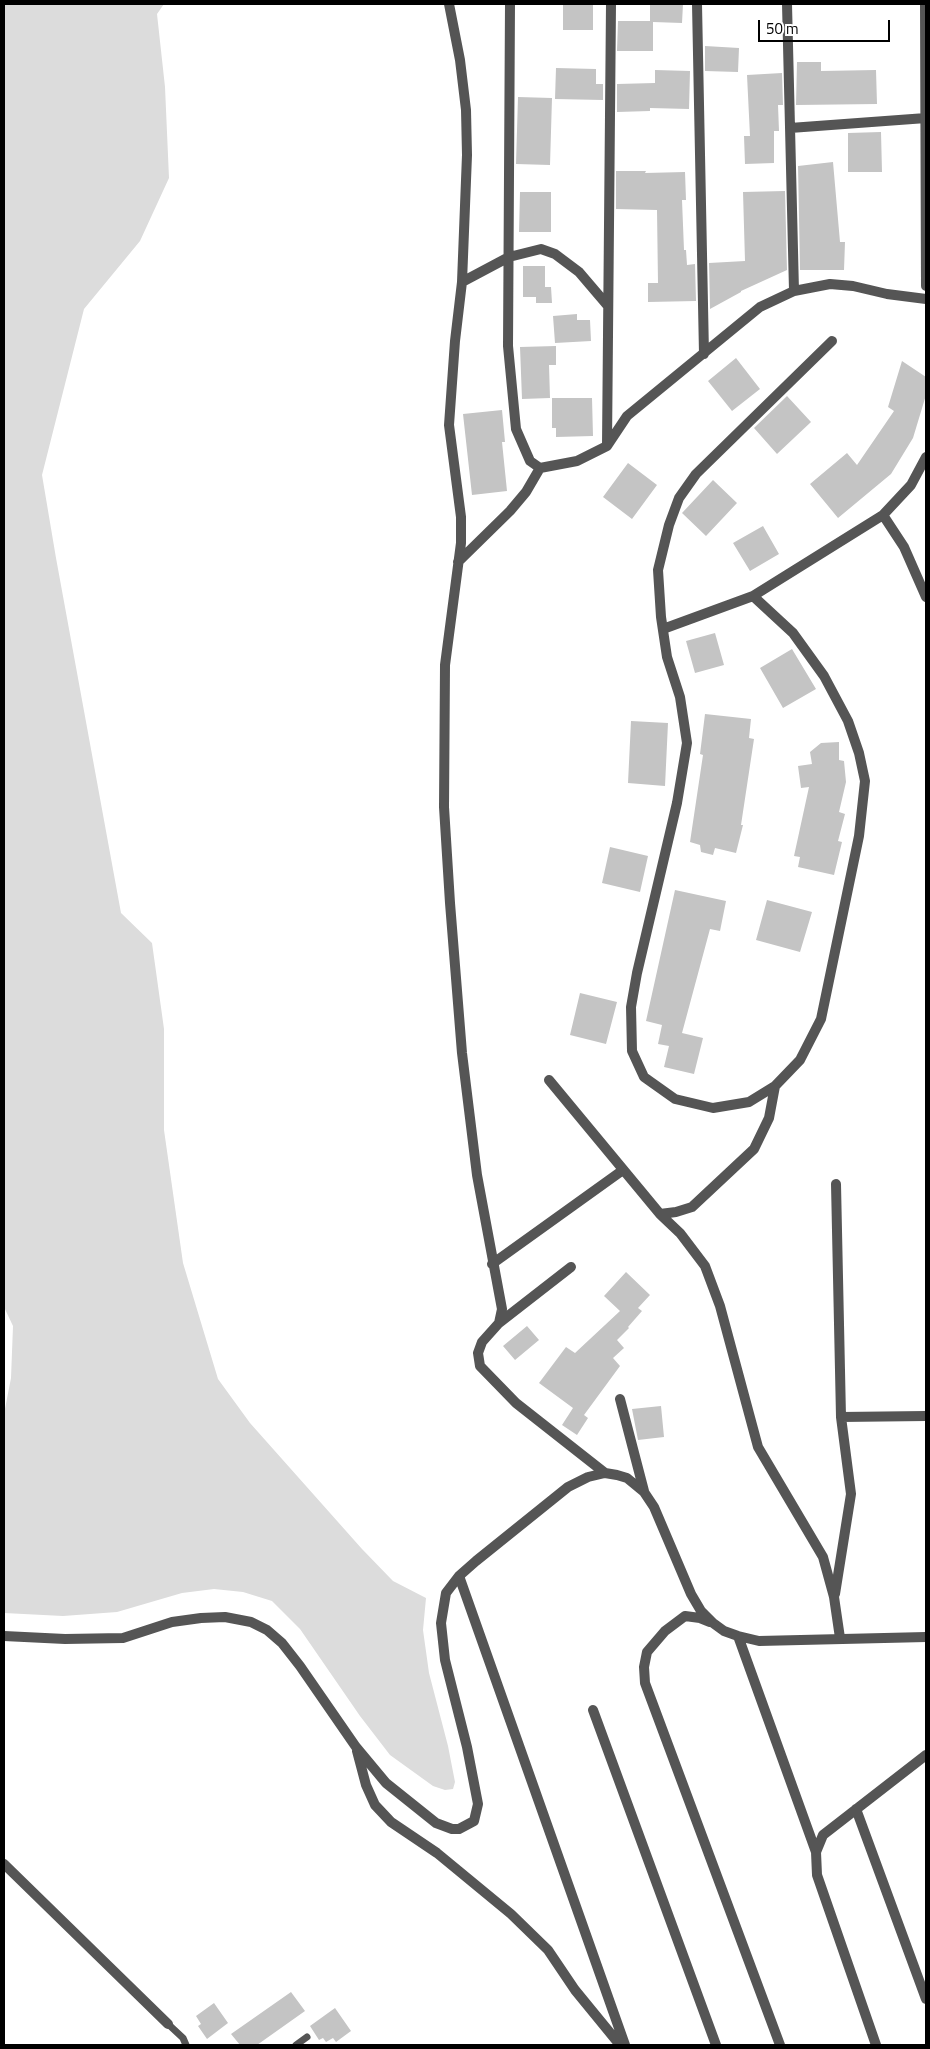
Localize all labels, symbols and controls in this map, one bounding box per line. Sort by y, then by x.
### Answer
scale bar [760,10,892,42]
text: 50 m [766,17,799,40]

